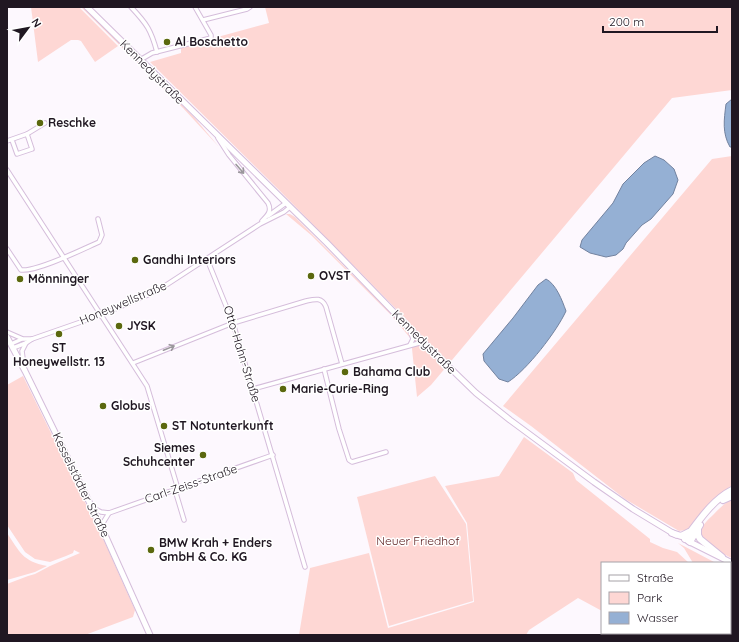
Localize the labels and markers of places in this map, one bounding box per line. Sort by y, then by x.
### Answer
place label: Al Boschetto [175,34,248,49]
marker: Al Boschetto [162,37,172,47]
place label: Reschke [48,115,96,130]
marker: Reschke [35,118,45,128]
place label: Gandhi Interiors [143,252,236,267]
marker: Gandhi Interiors [130,255,140,265]
place label: OVST [319,268,351,283]
place label: Mönninger [28,271,89,286]
marker: OVST [306,271,316,281]
marker: Mönninger [15,274,25,284]
place label: JYSK [127,318,156,333]
marker: JYSK [114,321,124,331]
marker: ST Honeywellstr. 13 [54,329,64,339]
place label: ST Honeywellstr. 13 [13,340,105,369]
place label: Bahama Club [353,364,431,379]
marker: Bahama Club [340,367,350,377]
place label: Marie-Curie-Ring [291,381,389,396]
marker: Marie-Curie-Ring [278,384,288,394]
place label: Globus [111,398,151,413]
marker: Globus [98,401,108,411]
place label: ST Notunterkunft [172,418,274,433]
marker: ST Notunterkunft [159,421,169,431]
place label: Siemes Schuhcenter [123,440,195,469]
marker: Siemes Schuhcenter [198,450,208,460]
place label: BMW Krah + Enders GmbH & Co. KG [159,535,272,564]
marker: BMW Krah + Enders GmbH & Co. KG [146,545,156,555]

